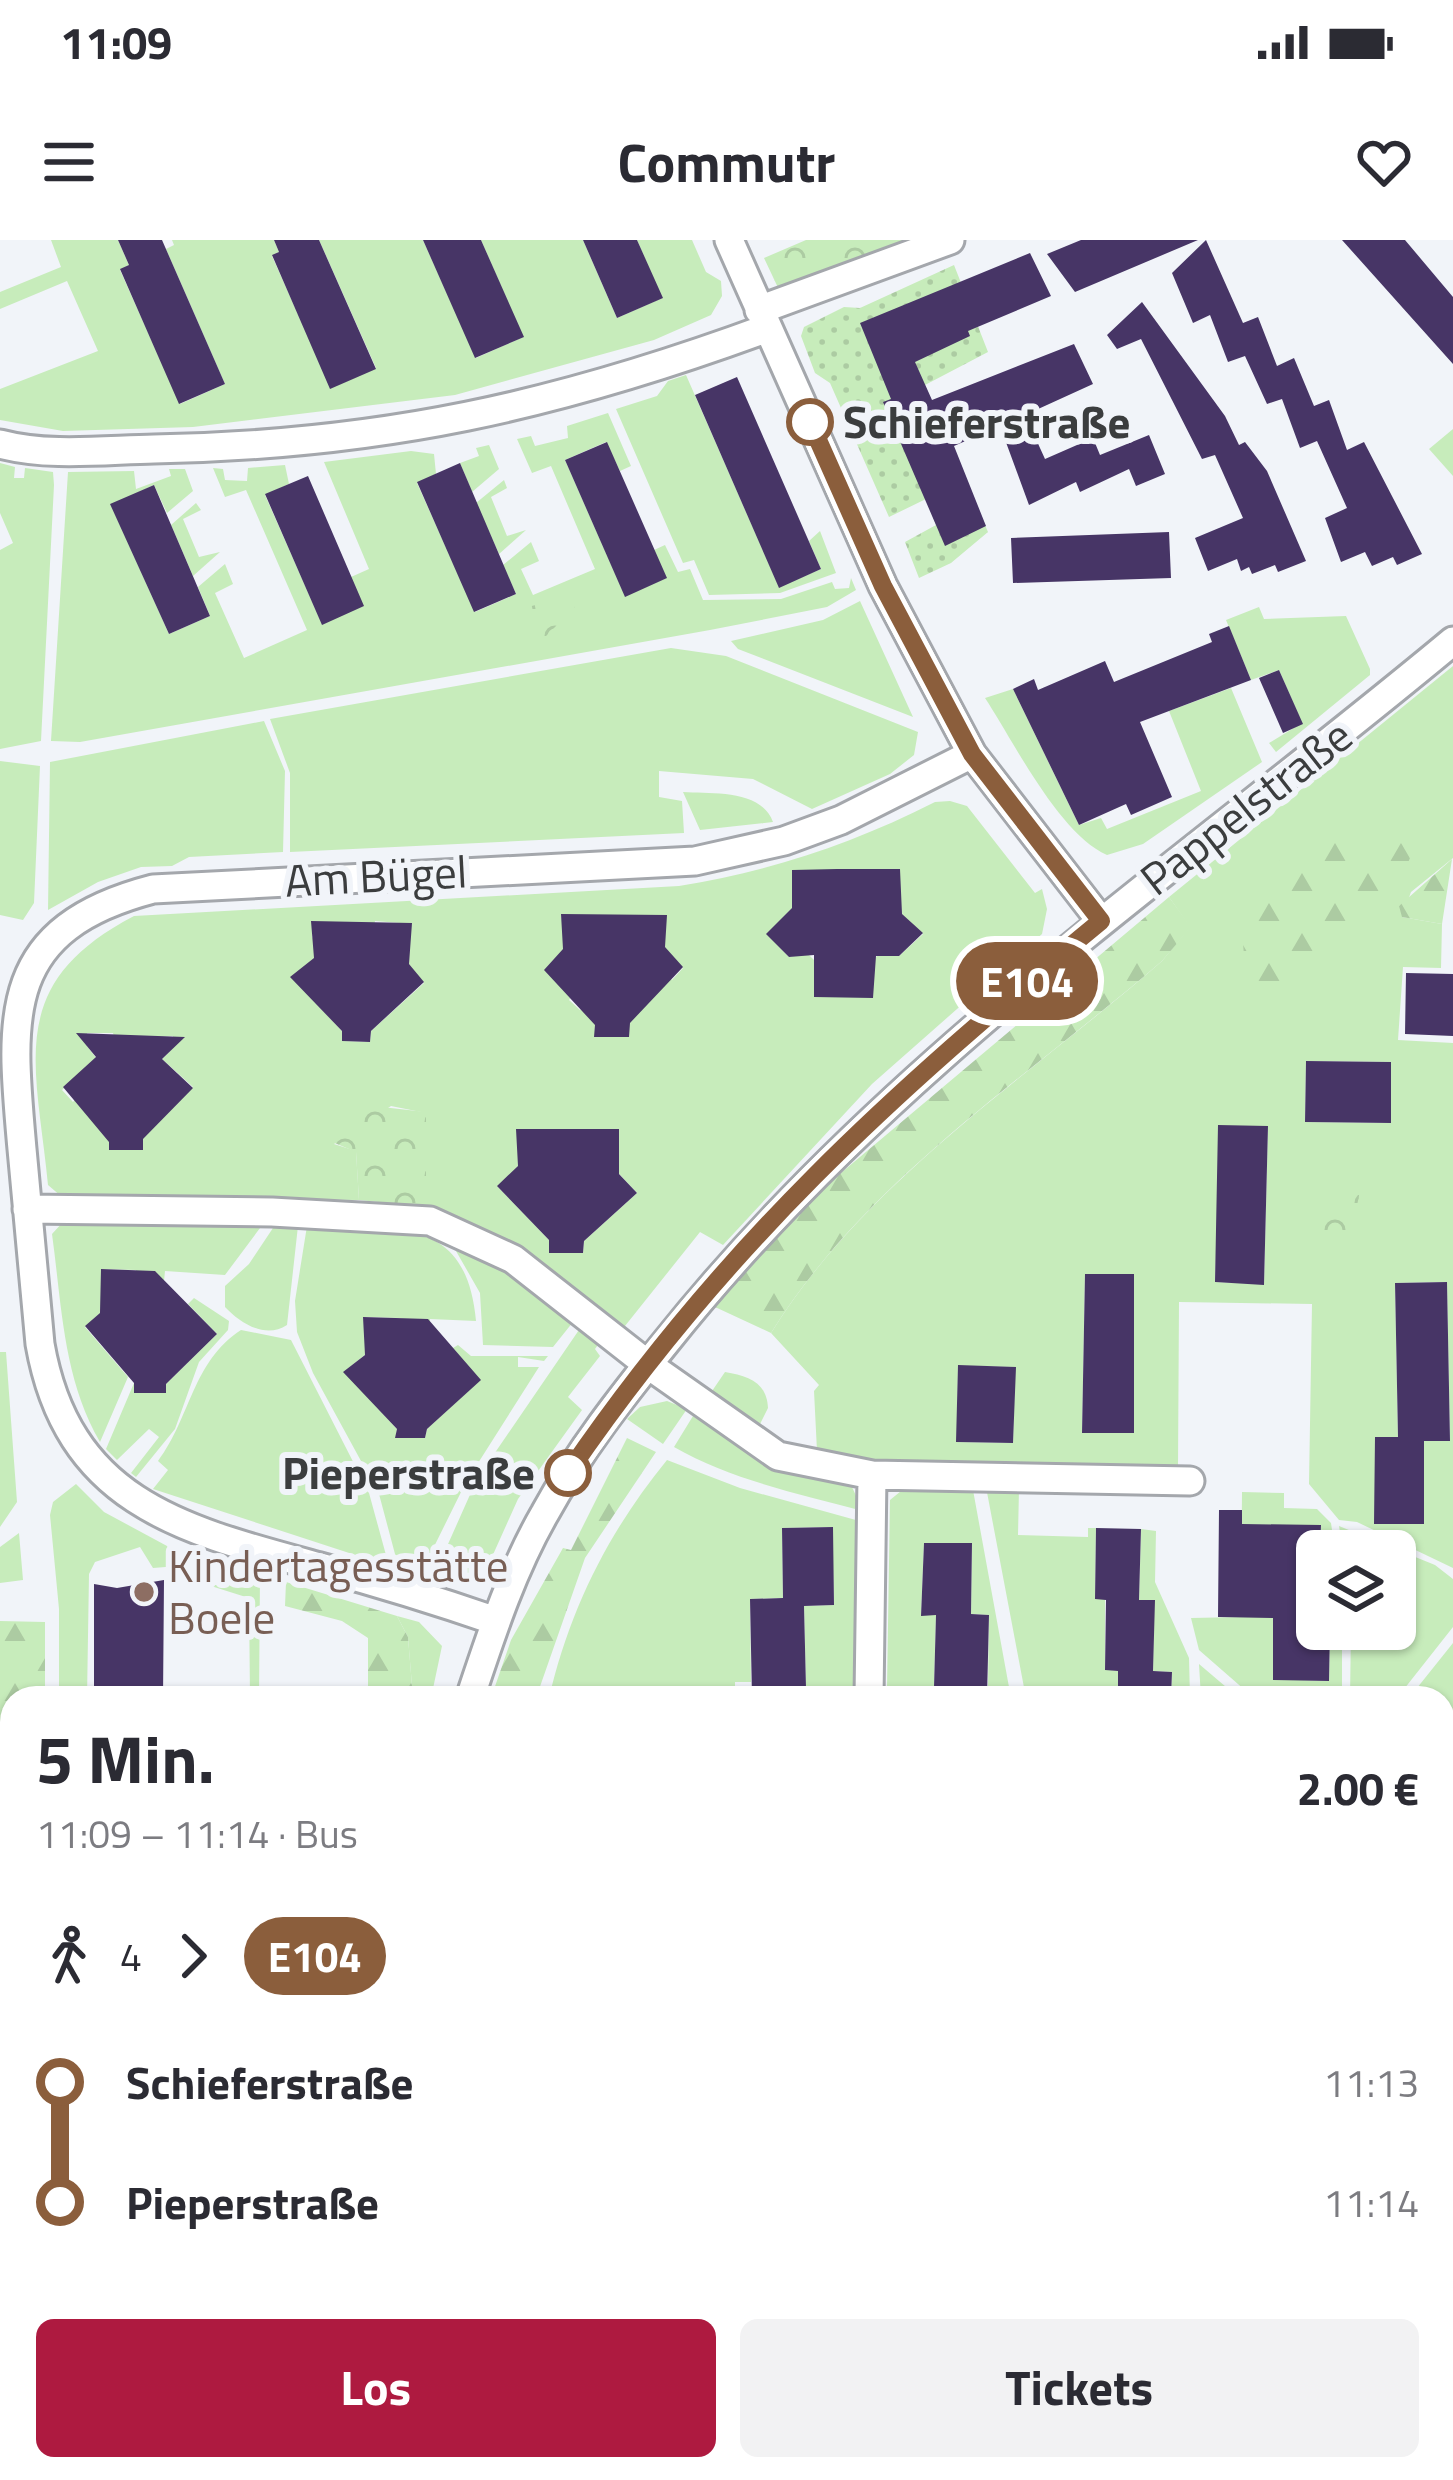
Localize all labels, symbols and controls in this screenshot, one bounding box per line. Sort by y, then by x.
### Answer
text: 11:09 [60,8,172,76]
text: Commutr [618,121,835,203]
icon: menu [36,129,102,195]
icon: heart [1351,129,1417,195]
place label: Schieferstraße [843,387,1130,455]
marker: Schieferstraße [788,400,832,444]
street label: Pappelstraße [1125,702,1366,911]
street label: Am Bügel [283,836,469,914]
line badge: E104 [943,942,1111,1020]
text: E104 [980,949,1074,1013]
place label: Pieperstraße [282,1438,535,1506]
marker: Pieperstraße [546,1451,590,1495]
map controls [1296,1530,1416,1650]
button: layers [1296,1530,1416,1650]
place label: Kindertagesstätte Boele [168,1531,508,1651]
marker: Kindertagesstätte Boele [131,1579,157,1605]
text: 5 Min. [36,1708,215,1809]
text: 2.00 € [1297,1754,1419,1822]
text: 11:09 – 11:14 · Bus [36,1804,358,1863]
icon: walk [36,1923,102,1989]
icon: forward [160,1923,226,1989]
text: E104 [268,1924,362,1988]
text: 4 [120,1927,142,1986]
text: Schieferstraße [126,2048,413,2116]
text: 11:13 [1323,2053,1419,2112]
text: Pieperstraße [126,2168,379,2236]
text: 11:14 [1323,2173,1419,2232]
button: Los [36,2319,716,2457]
button: Tickets [740,2319,1419,2457]

